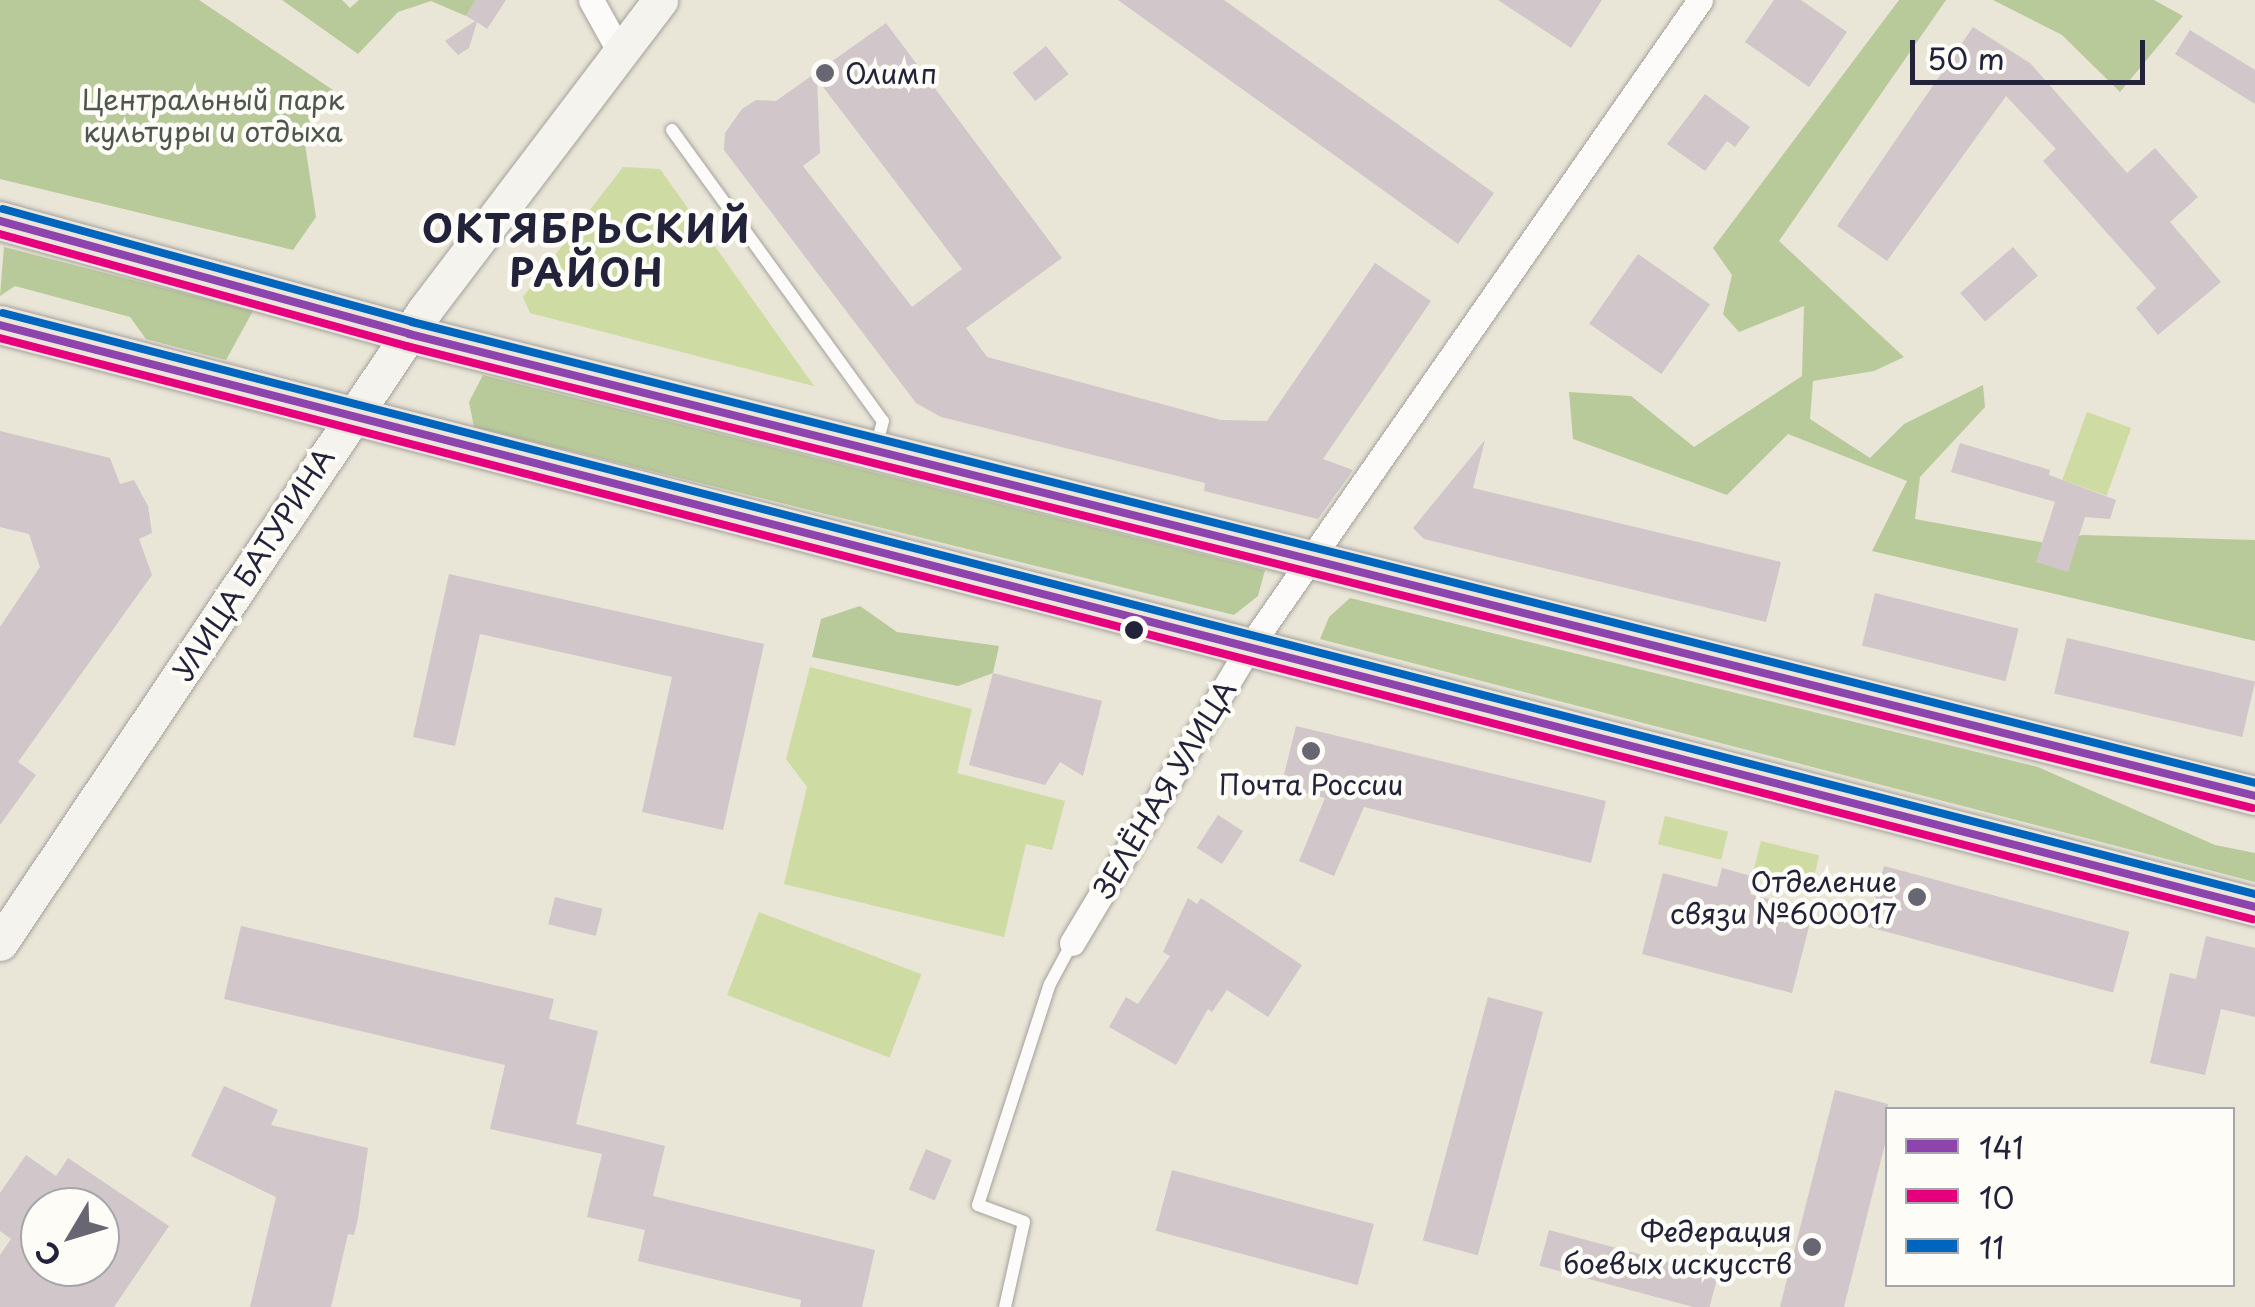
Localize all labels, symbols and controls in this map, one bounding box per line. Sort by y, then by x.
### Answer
scale bar [1915,20,2150,82]
text: 50 m [1927,35,2005,80]
place label: Олимп [845,56,937,90]
marker: Олимп [814,62,836,84]
park label: Центральный парк культуры и отдыха [81,82,345,148]
district label: ОКТЯБРЬСКИЙ РАЙОН [424,205,750,294]
street label: УЛИЦА БАТУРИНА [165,441,341,687]
unlabelled marker [1124,620,1144,640]
street label: ЗЕЛЁНАЯ УЛИЦА [1086,674,1242,904]
marker: Почта России [1300,740,1322,762]
place label: Почта России [1218,767,1404,801]
place label: Отделение связи №600017 [1669,864,1897,930]
marker: Отделение связи №600017 [1906,886,1928,908]
legend [1885,1107,2235,1287]
text: 141 [1979,1124,2024,1169]
text: 10 [1979,1174,2014,1219]
north arrow [20,1187,120,1287]
place label: Федерация боевых искусств [1565,1214,1792,1280]
text: 11 [1979,1224,2004,1269]
text: С [24,1233,71,1276]
marker: Федерация боевых искусств [1801,1236,1823,1258]

